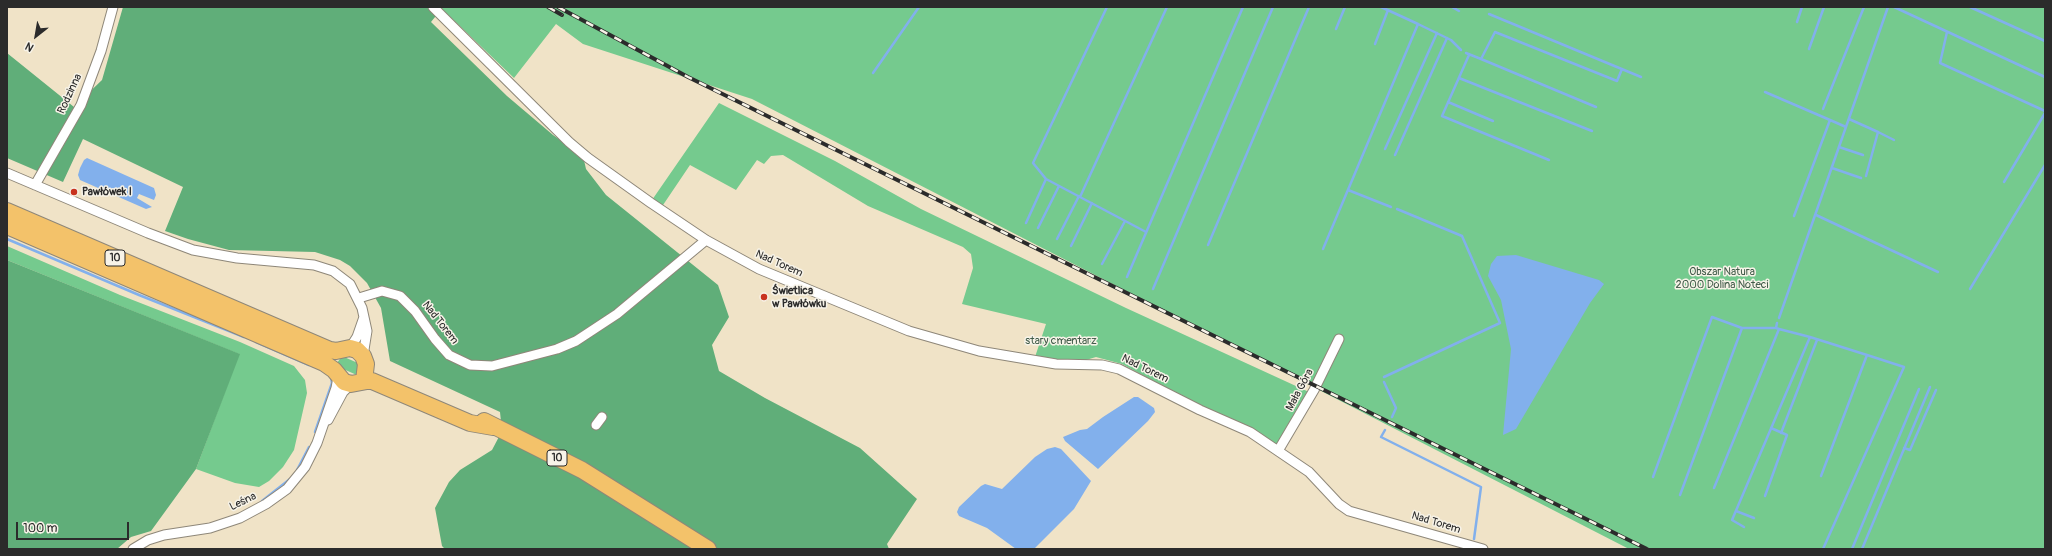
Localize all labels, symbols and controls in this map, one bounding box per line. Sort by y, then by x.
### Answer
north arrow [16,16,56,56]
text: N [23,39,36,54]
street label: Rodzinna [55,72,85,116]
place label: Pawłówek I [82,185,132,199]
marker: Pawłówek I [69,187,79,197]
street label: Nad Torem [753,248,805,280]
road number: 10 [105,250,125,266]
park label: Obszar Natura 2000 Dolina Noteci [1676,265,1768,291]
place label: Świetlica w Pawłówku [772,284,826,310]
marker: Świetlica w Pawłówku [759,292,769,302]
street label: Nad Torem [419,299,461,347]
park label: stary cmentarz [1025,334,1097,348]
street label: Nad Torem [1119,352,1171,386]
street label: Mała Góra [1283,367,1317,413]
road number: 10 [547,450,567,466]
street label: Leśna [228,490,258,514]
street label: Nad Torem [1410,509,1462,537]
scale bar [18,514,131,540]
text: 100 m [23,521,57,536]

